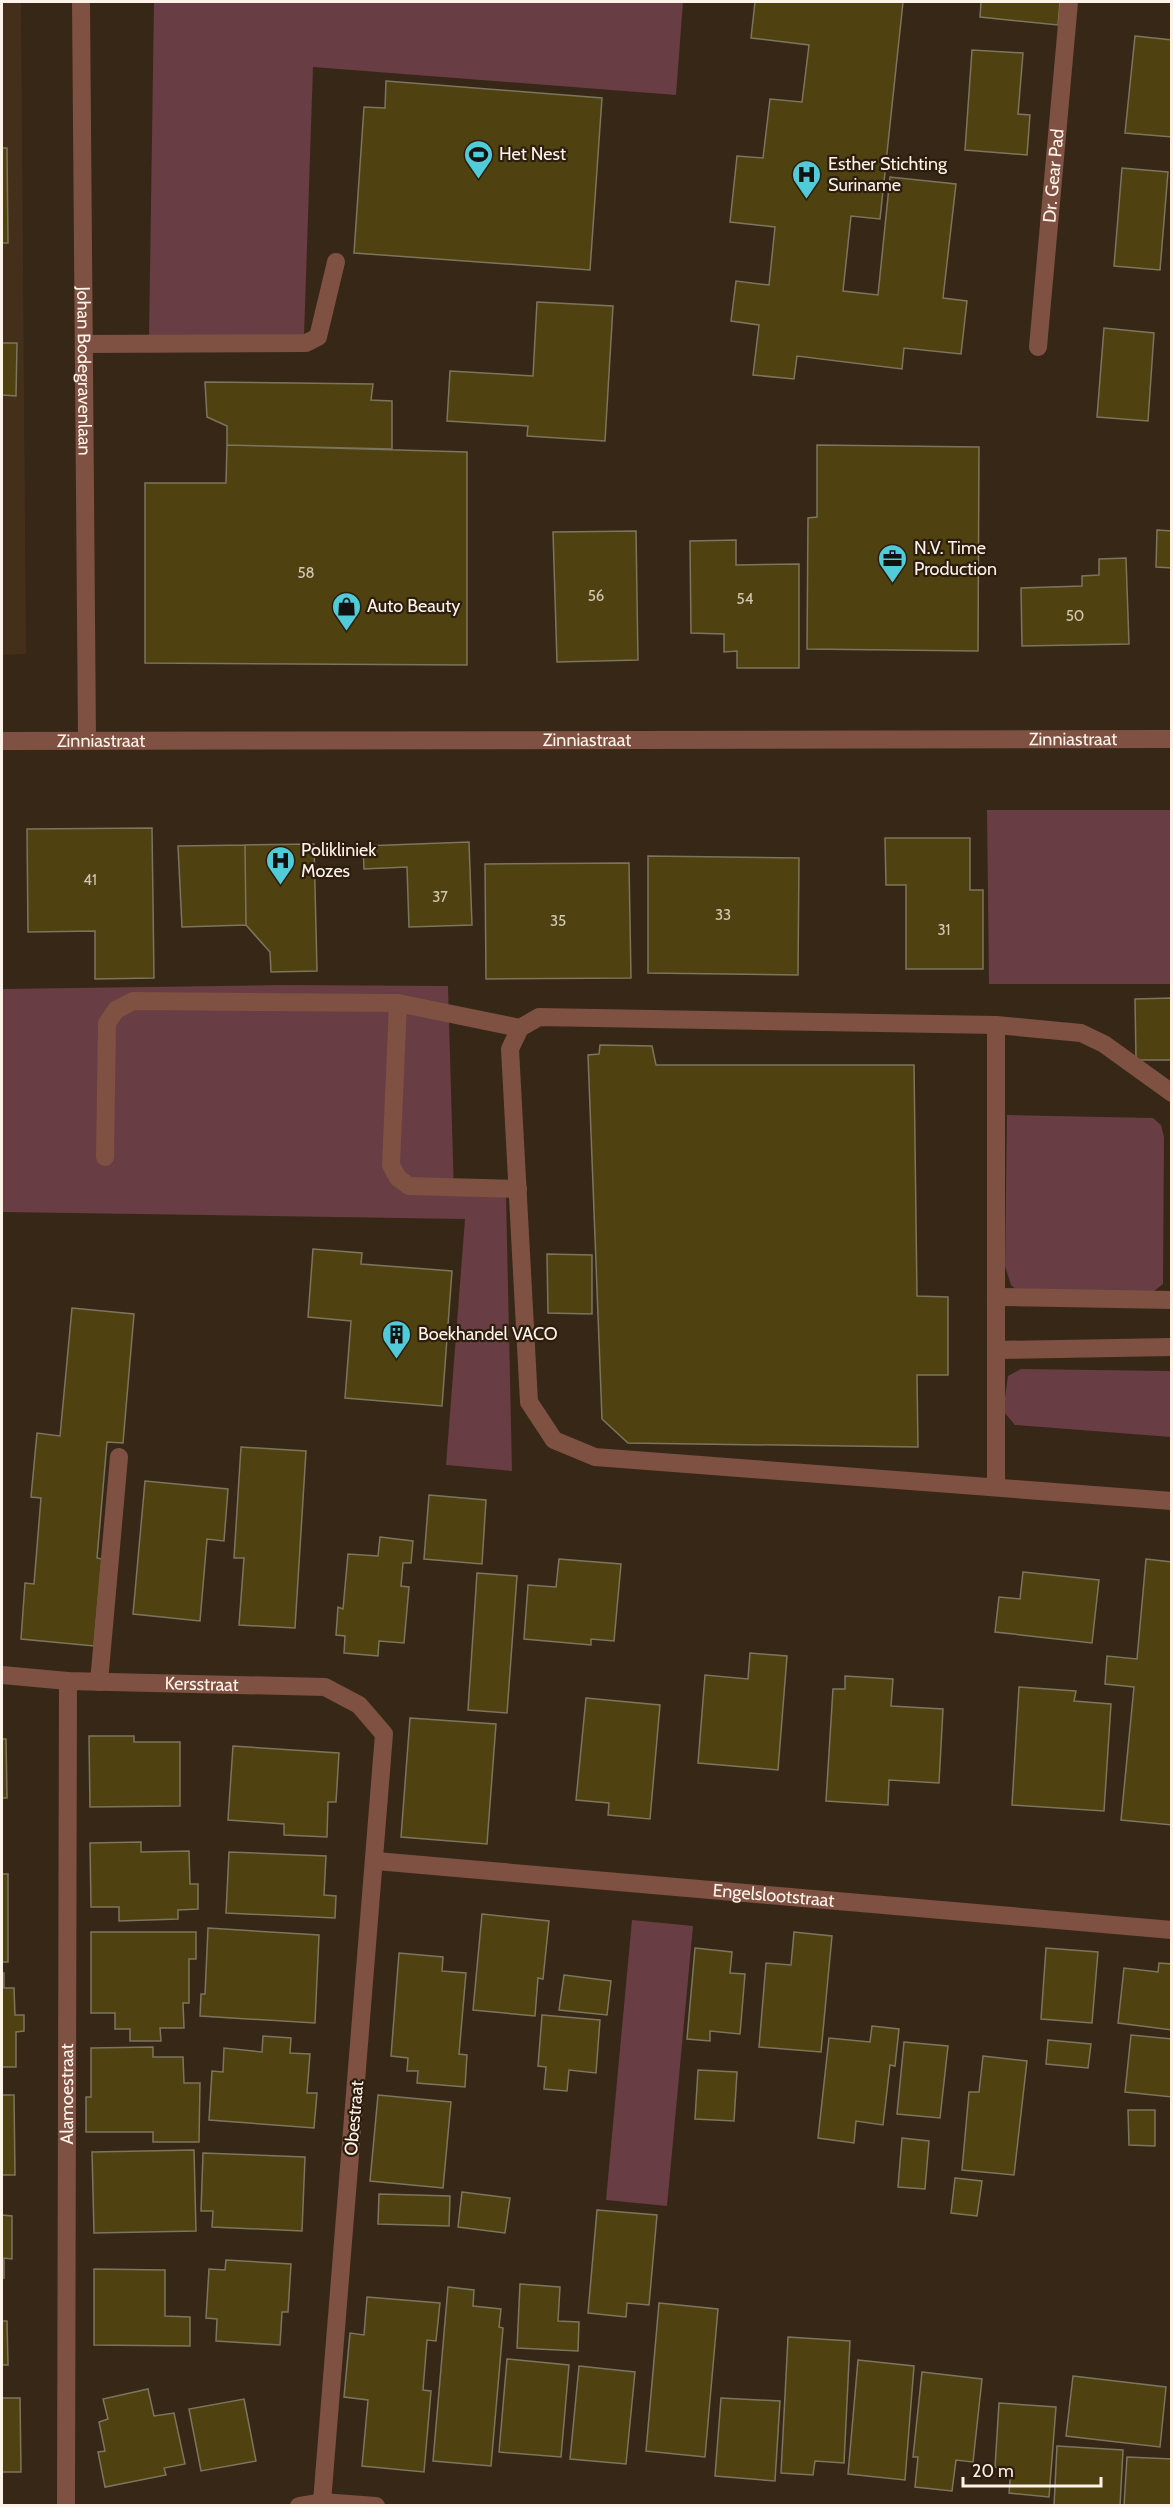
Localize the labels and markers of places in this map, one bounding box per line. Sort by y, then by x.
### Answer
sports icon: Het Nest [462,138,494,180]
place label: Het Nest [499,143,566,165]
place label: Esther Stichting Suriname [828,153,948,196]
hospital icon: Esther Stichting Suriname [791,158,823,200]
place label: N.V. Time Production [914,537,997,580]
office icon: N.V. Time Production [877,542,909,584]
shop icon: Auto Beauty [330,590,362,632]
place label: Auto Beauty [367,595,460,617]
place label: Polikliniek Mozes [301,839,377,882]
hospital icon: Polikliniek Mozes [264,844,296,886]
building icon: Boekhandel VACO [381,1318,413,1360]
place label: Boekhandel VACO [418,1323,558,1345]

